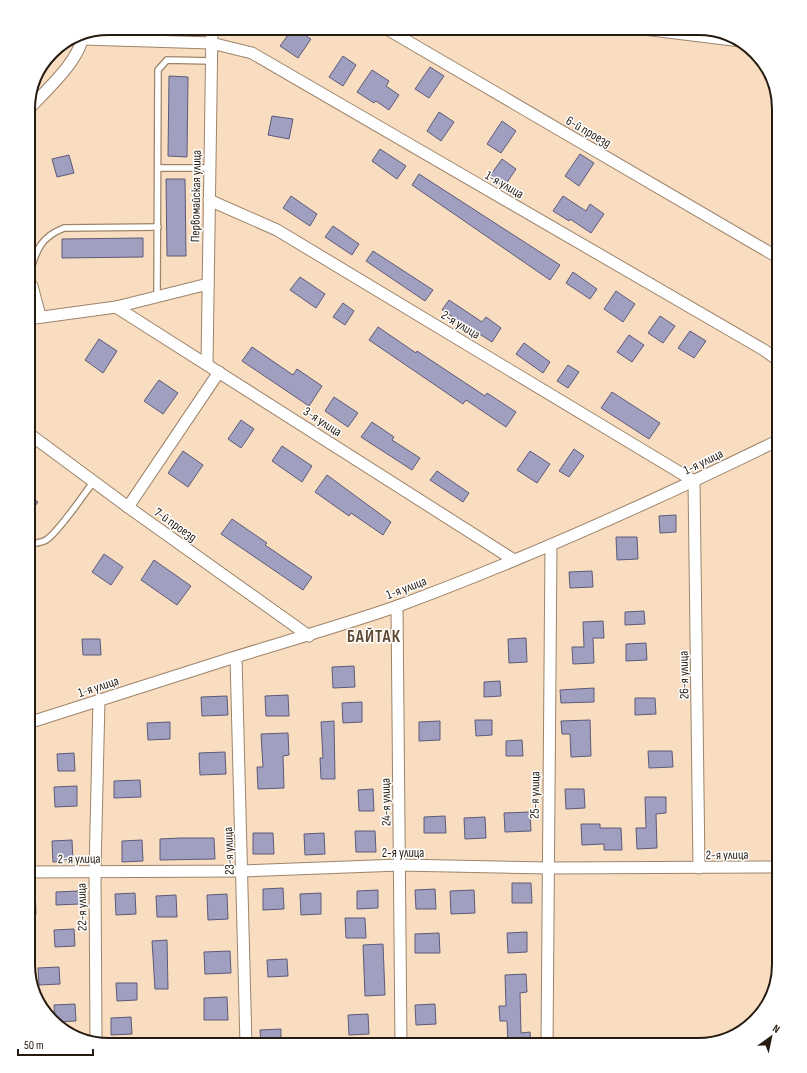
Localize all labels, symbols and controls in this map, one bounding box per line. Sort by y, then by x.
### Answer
street label: 6-й проезд [563,113,614,151]
street label: Первомайская улица [187,150,205,242]
street label: 1-я улица [482,167,527,202]
street label: 2-я улица [438,307,483,343]
street label: 3-я улица [300,403,345,440]
street label: 1-я улица [681,446,726,478]
street label: 7-й проезд [151,504,200,545]
street label: 1-я улица [384,573,429,603]
district label: БАЙТАК [347,627,401,647]
street label: 26-я улица [676,651,692,699]
street label: 1-я улица [76,673,121,701]
street label: 25-я улица [527,771,543,819]
street label: 24-я улица [378,778,394,826]
street label: 23-я улица [220,827,238,875]
street label: 2-я улица [382,845,424,861]
street label: 2-я улица [706,847,748,863]
street label: 2-я улица [58,851,100,867]
street label: 22-я улица [74,883,90,931]
north arrow [751,1017,791,1057]
text: N [770,1022,782,1036]
scale bar [18,1031,93,1057]
text: 50 m [24,1038,44,1053]

